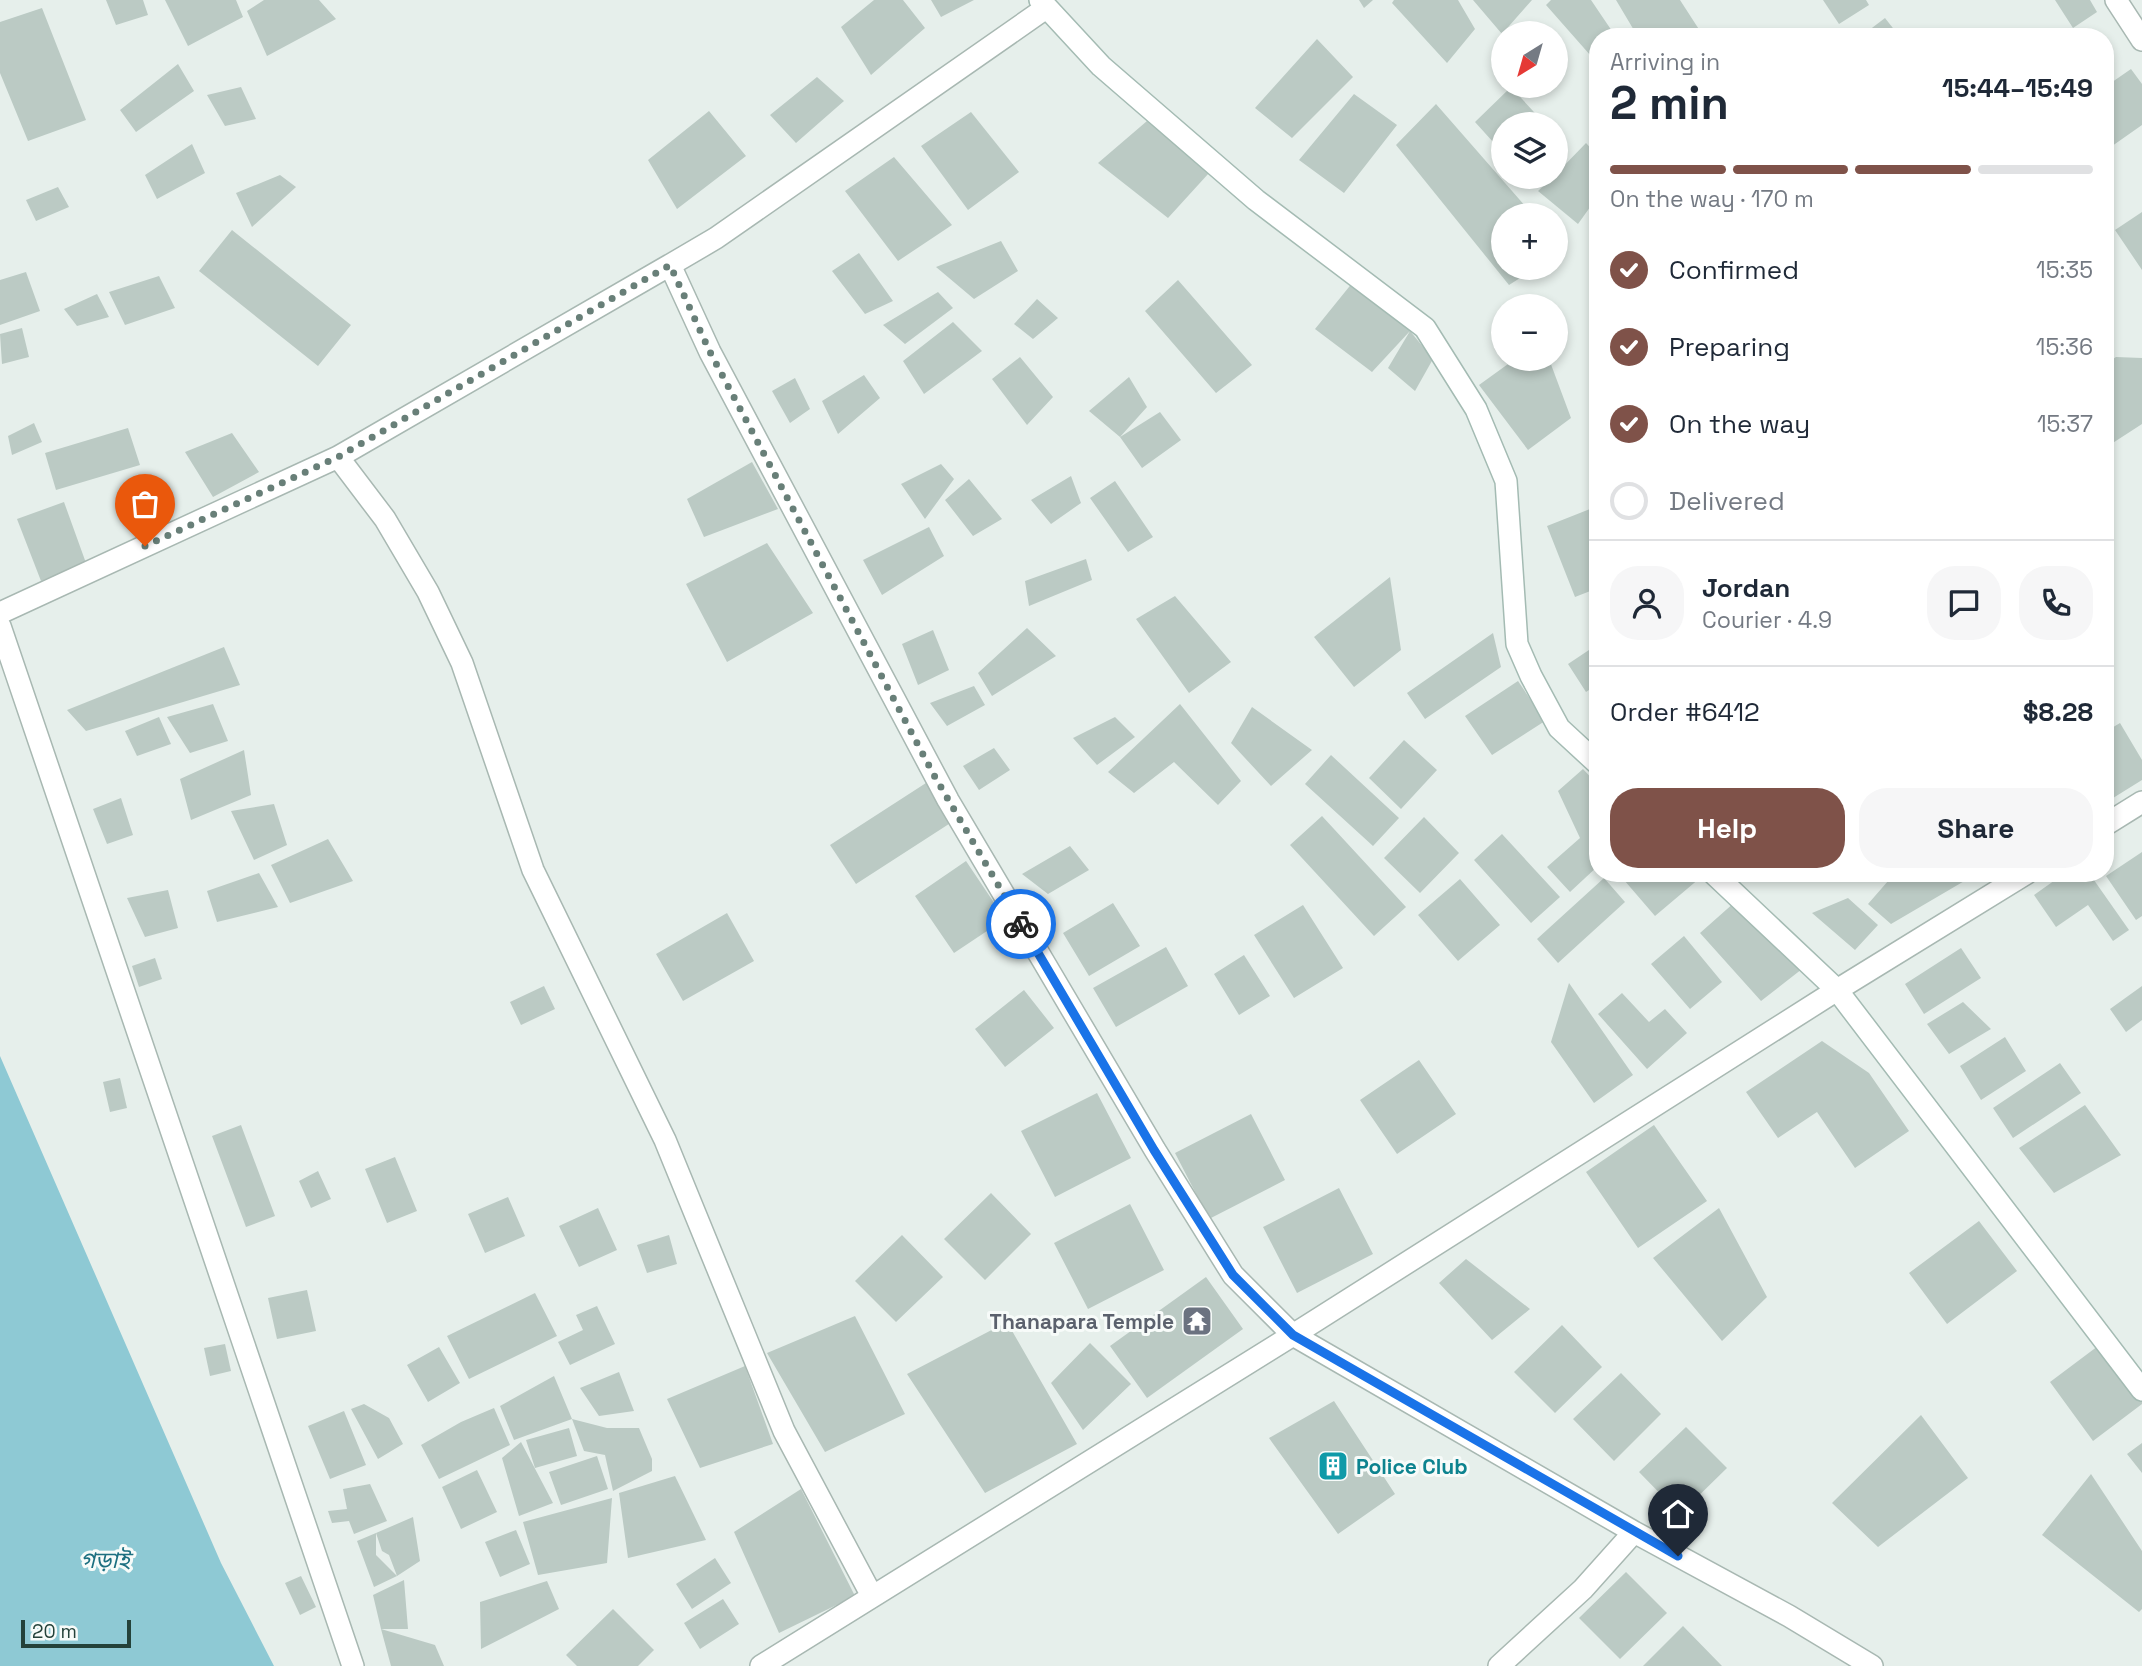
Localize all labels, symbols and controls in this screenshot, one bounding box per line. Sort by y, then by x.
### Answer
north arrow [1491,21,1568,98]
map controls [1491,21,1568,371]
text: Arriving in [1610,47,1720,77]
text: 15:44–15:49 [1942,71,2093,105]
text: 2 min [1610,74,1729,132]
button: layers [1491,112,1568,189]
text: On the way · 170 m [1610,184,1814,214]
button: + [1491,203,1568,280]
icon: check [1610,251,1648,289]
text: Confirmed [1669,253,1799,287]
text: 15:35 [2036,255,2093,285]
button: − [1491,294,1568,371]
icon: check [1610,328,1648,366]
text: Preparing [1669,330,1790,364]
text: 15:36 [2036,332,2093,362]
icon: check [1610,405,1648,443]
text: On the way [1669,407,1810,441]
text: 15:37 [2037,409,2093,439]
pin [115,474,175,546]
text: Delivered [1669,484,1785,518]
icon: bag [126,485,164,523]
button: person [1610,566,1684,640]
button: chat [1927,566,2001,640]
button: phone [2019,566,2093,640]
text: Jordan [1702,571,1790,605]
text: Courier · 4.9 [1702,605,1832,635]
text: Order #6412 [1610,695,1760,729]
text: $8.28 [2023,695,2093,729]
button: Help [1610,788,1845,868]
button: Share [1859,788,2093,868]
courier [986,889,1056,959]
icon: bike [1002,905,1040,943]
temple icon: Thanapara Temple [1180,1304,1214,1338]
place label: Thanapara Temple [990,1308,1174,1335]
building icon: Police Club [1316,1449,1350,1483]
place label: Police Club [1356,1453,1468,1480]
pin [1648,1484,1708,1556]
icon: home [1659,1495,1697,1533]
water label: গড়াই [80,1545,135,1575]
scale bar [21,1617,131,1649]
text: 20 m [32,1619,77,1644]

